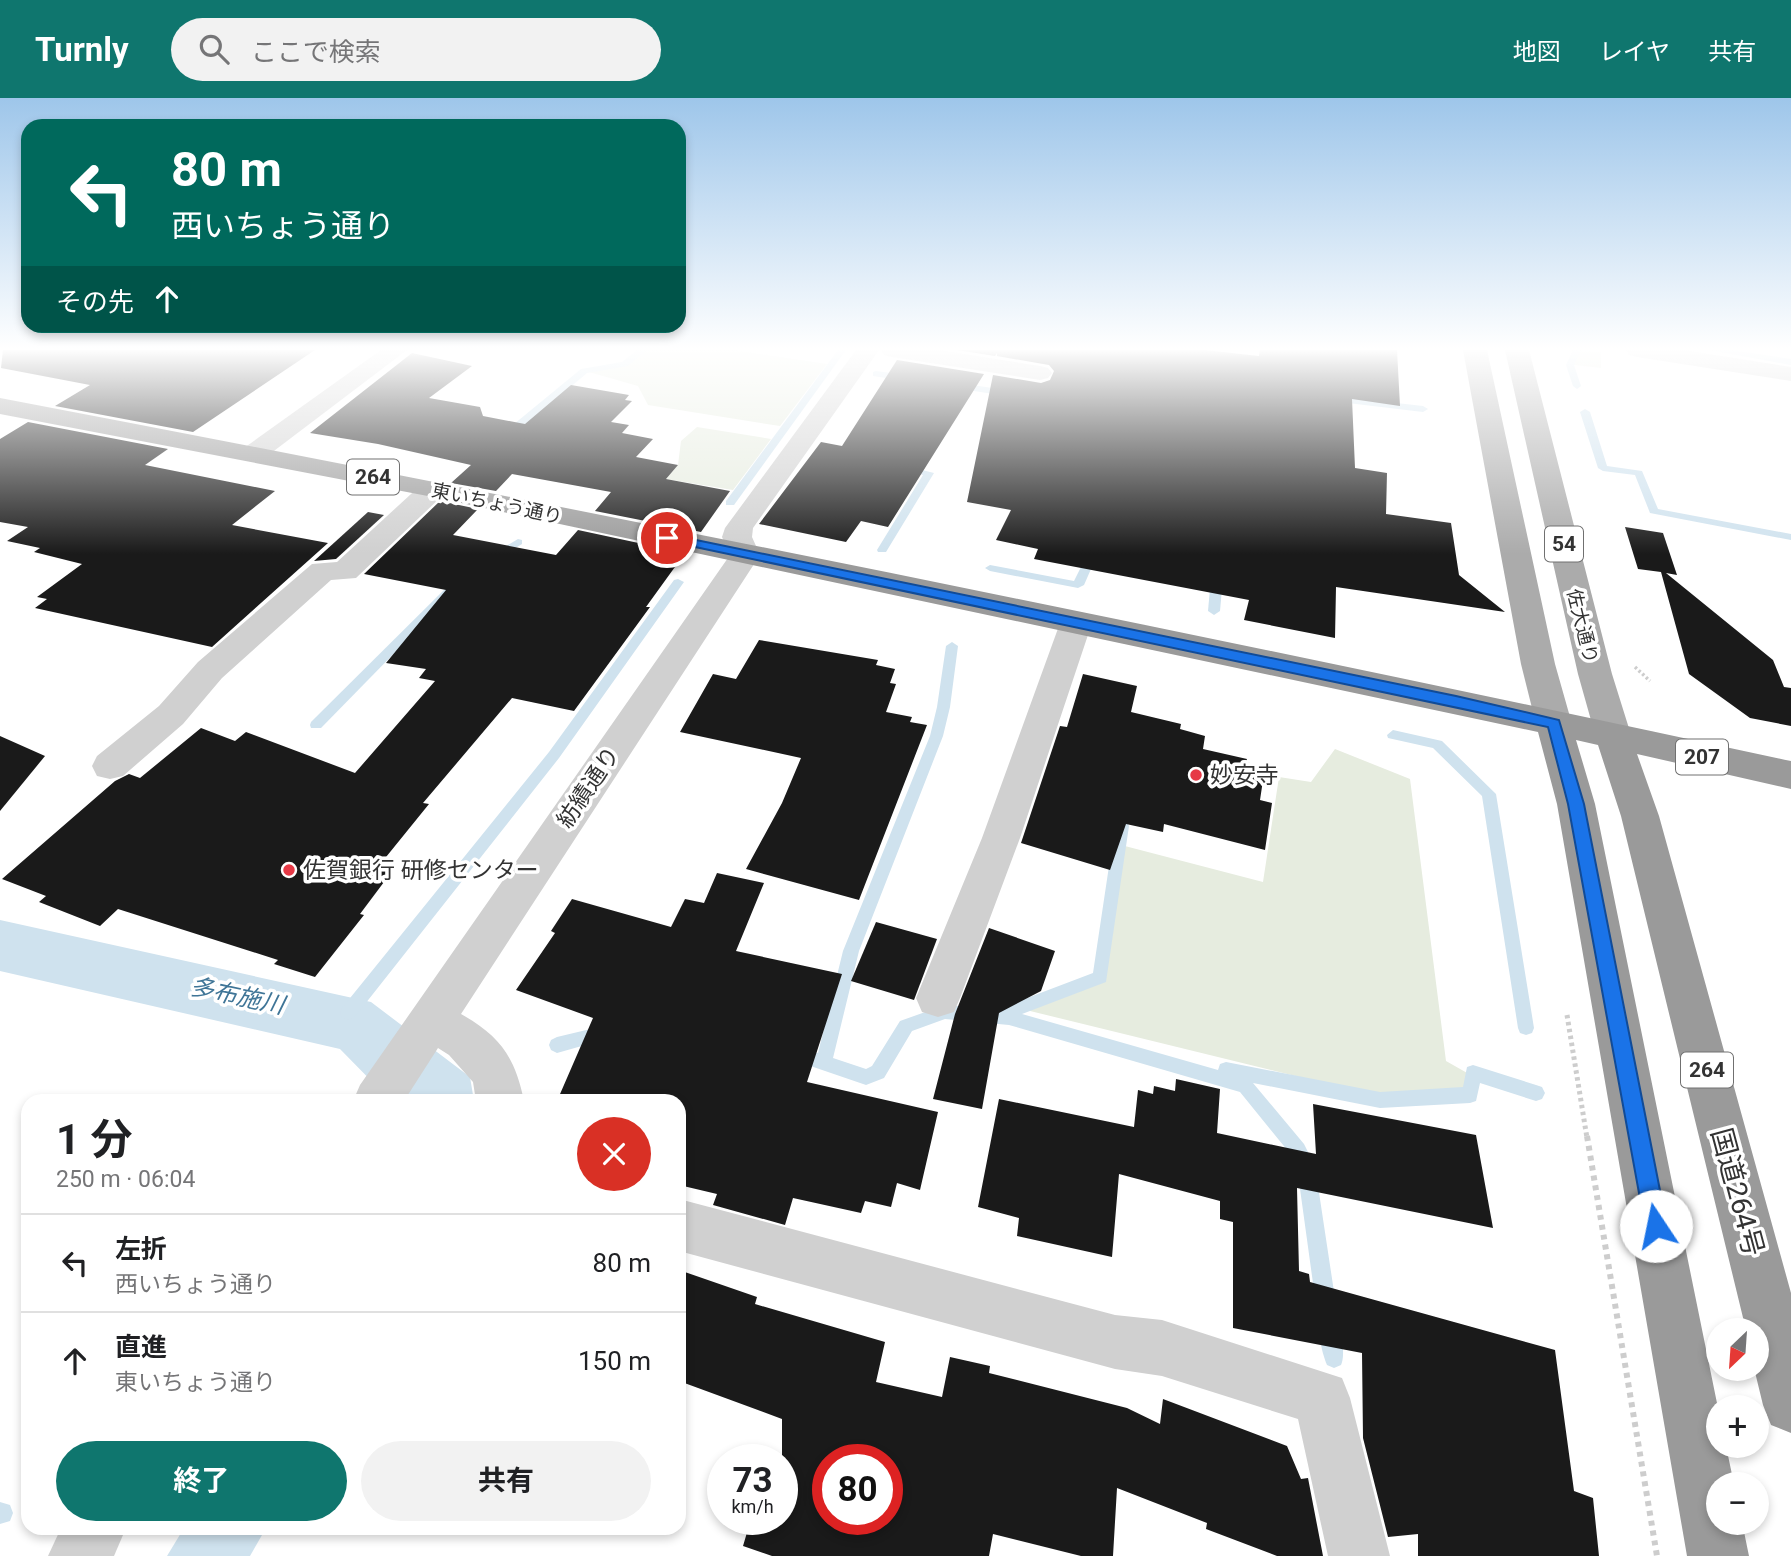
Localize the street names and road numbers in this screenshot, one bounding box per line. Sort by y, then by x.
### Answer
road number: 264 [347,460,399,494]
street label: 東いちょう通り [429,478,564,529]
road number: 54 [1545,526,1583,562]
street label: 佐大通り [1562,586,1603,666]
road number: 207 [1676,740,1728,774]
street label: 紡績通り [551,742,625,833]
road number: 264 [1681,1052,1733,1088]
street label: 国道264号 [1705,1124,1770,1260]

